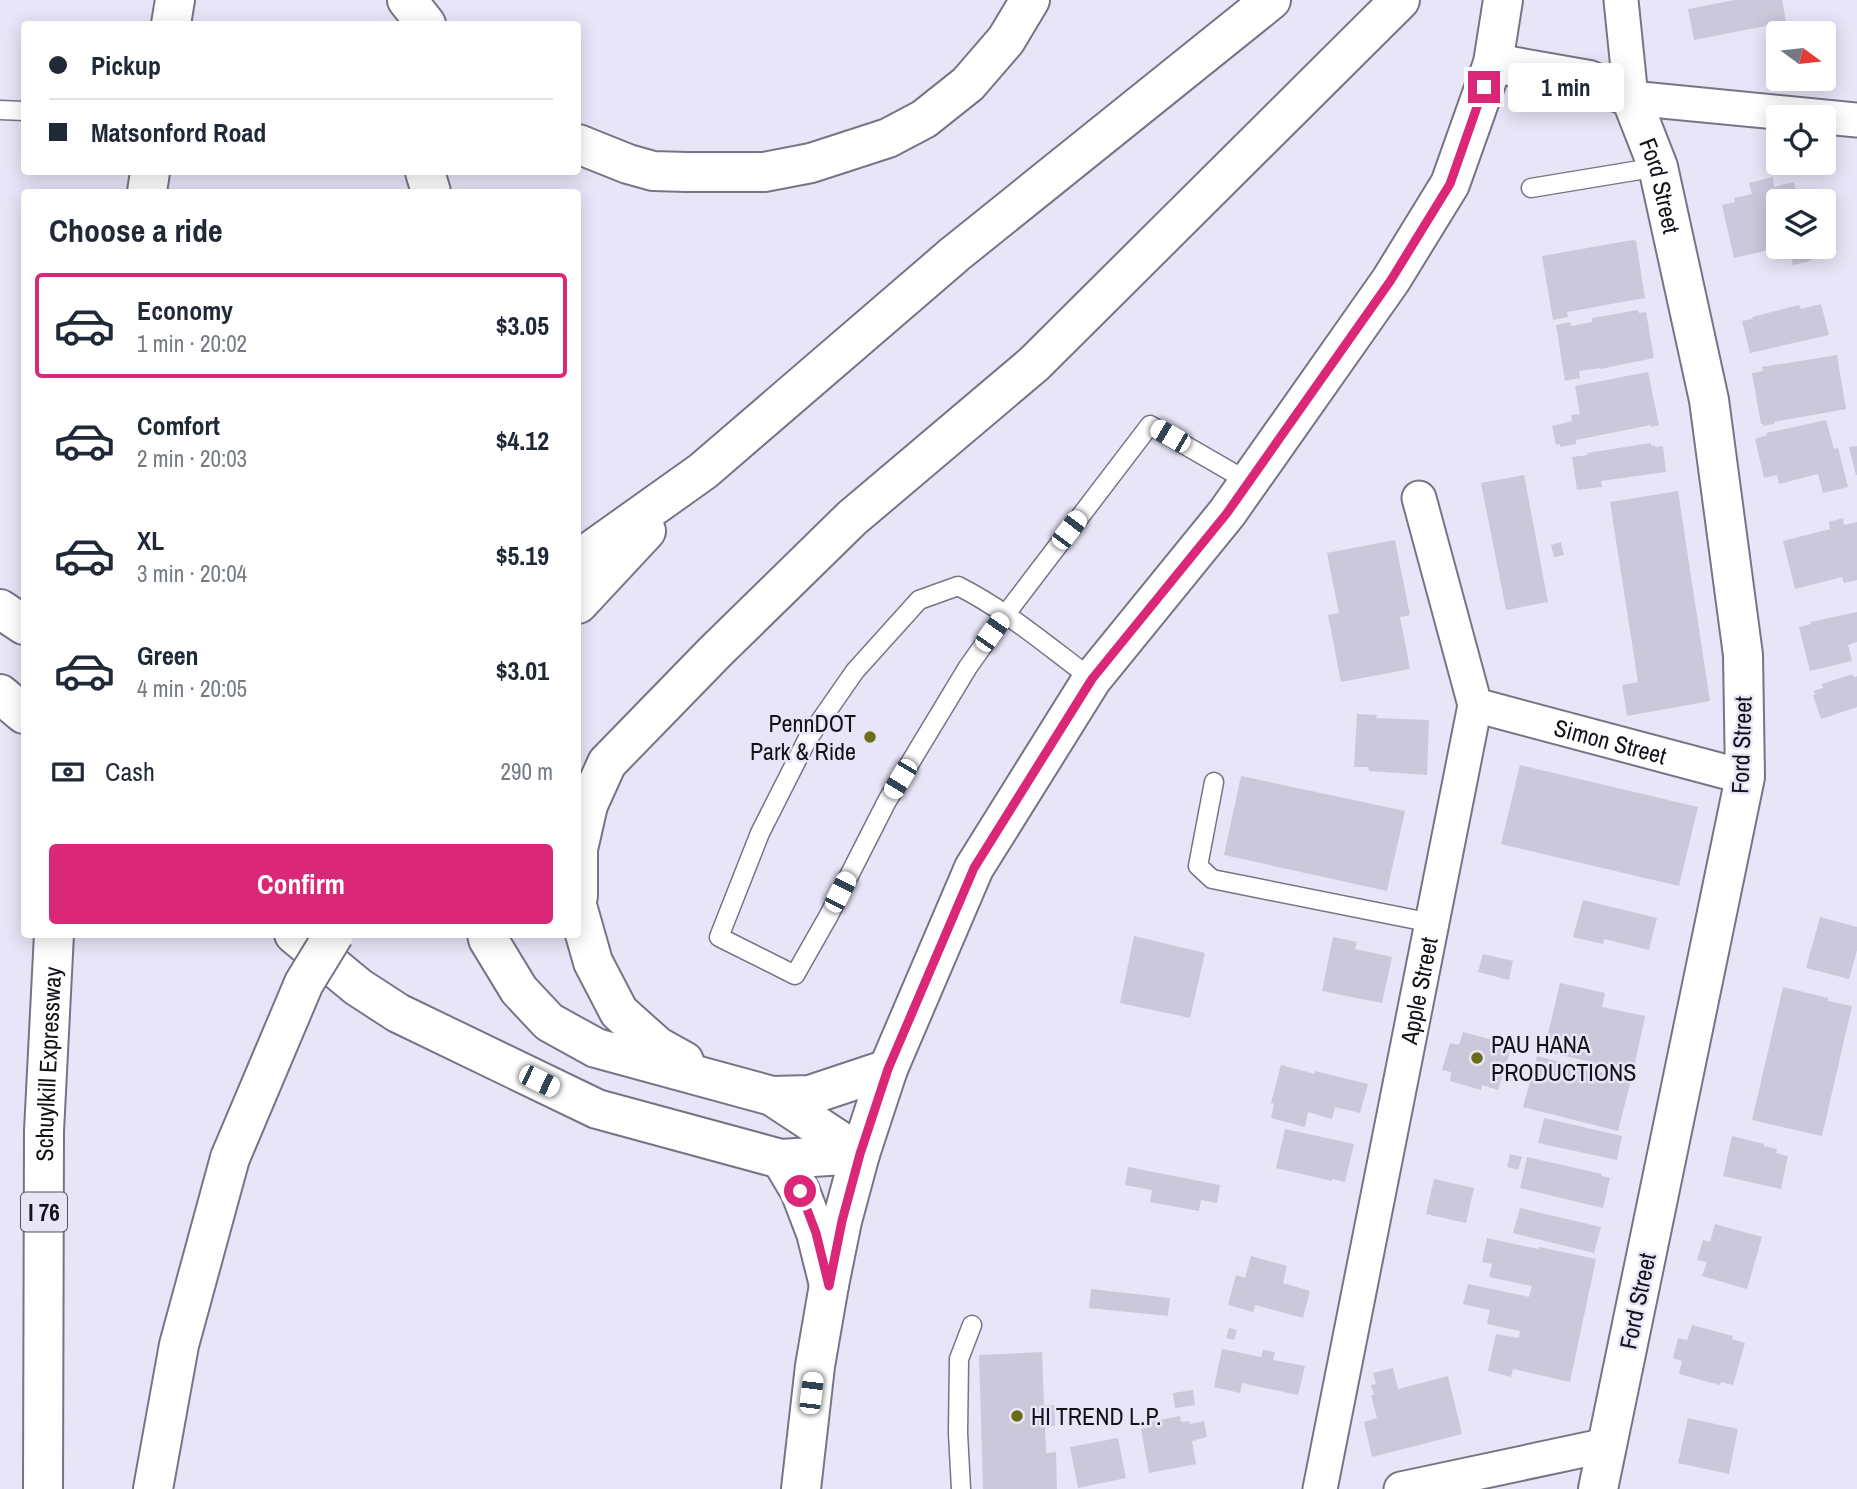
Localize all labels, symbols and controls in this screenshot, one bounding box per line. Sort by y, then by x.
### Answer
north arrow [1766,21,1836,91]
map controls [1766,21,1836,259]
text: Pickup [91,48,161,83]
callout: 1 min [1508,62,1624,112]
route end [1468,71,1500,103]
text: 1 min [1541,72,1591,103]
button: locate [1766,105,1836,175]
text: Matsonford Road [91,115,266,150]
street label: Ford Street [1632,133,1688,237]
button: layers [1766,189,1836,259]
text: Choose a ride [49,209,223,252]
text: Economy [137,293,233,328]
icon: car [53,294,116,357]
text: $3.05 [496,308,549,343]
text: 1 min · 20:02 [137,328,247,359]
text: Comfort [137,408,220,443]
icon: car [53,409,116,472]
car [1147,416,1194,456]
text: $4.12 [496,423,549,458]
text: 2 min · 20:03 [137,443,247,474]
car [1048,507,1091,553]
text: XL [137,523,164,558]
icon: car [53,524,116,587]
text: $5.19 [496,538,549,573]
text: 3 min · 20:04 [137,558,247,589]
car [972,609,1013,655]
text: Green [137,638,199,673]
icon: car [53,639,116,702]
text: $3.01 [496,653,549,688]
text: 4 min · 20:05 [137,673,247,704]
street label: Ford Street [1723,695,1759,794]
place label: PennDOT Park & Ride [750,707,856,767]
street label: Simon Street [1551,711,1670,771]
marker: PennDOT Park & Ride [862,729,878,745]
icon: cash [49,753,87,791]
text: Cash [105,754,155,789]
text: 290 m [501,756,553,787]
car [881,756,920,802]
button: Confirm [49,844,553,924]
car [822,869,859,915]
street label: Apple Street [1392,934,1445,1048]
street label: Schuylkill Expressway [28,966,68,1161]
place label: PAU HANA PRODUCTIONS [1491,1028,1636,1088]
marker: PAU HANA PRODUCTIONS [1469,1050,1485,1066]
car [516,1062,563,1100]
route start [784,1175,816,1207]
road number: I 76 [21,1192,67,1232]
street label: Ford Street [1611,1249,1663,1352]
car [799,1371,824,1415]
place label: HI TREND L.P. [1031,1400,1162,1432]
marker: HI TREND L.P. [1009,1408,1025,1424]

